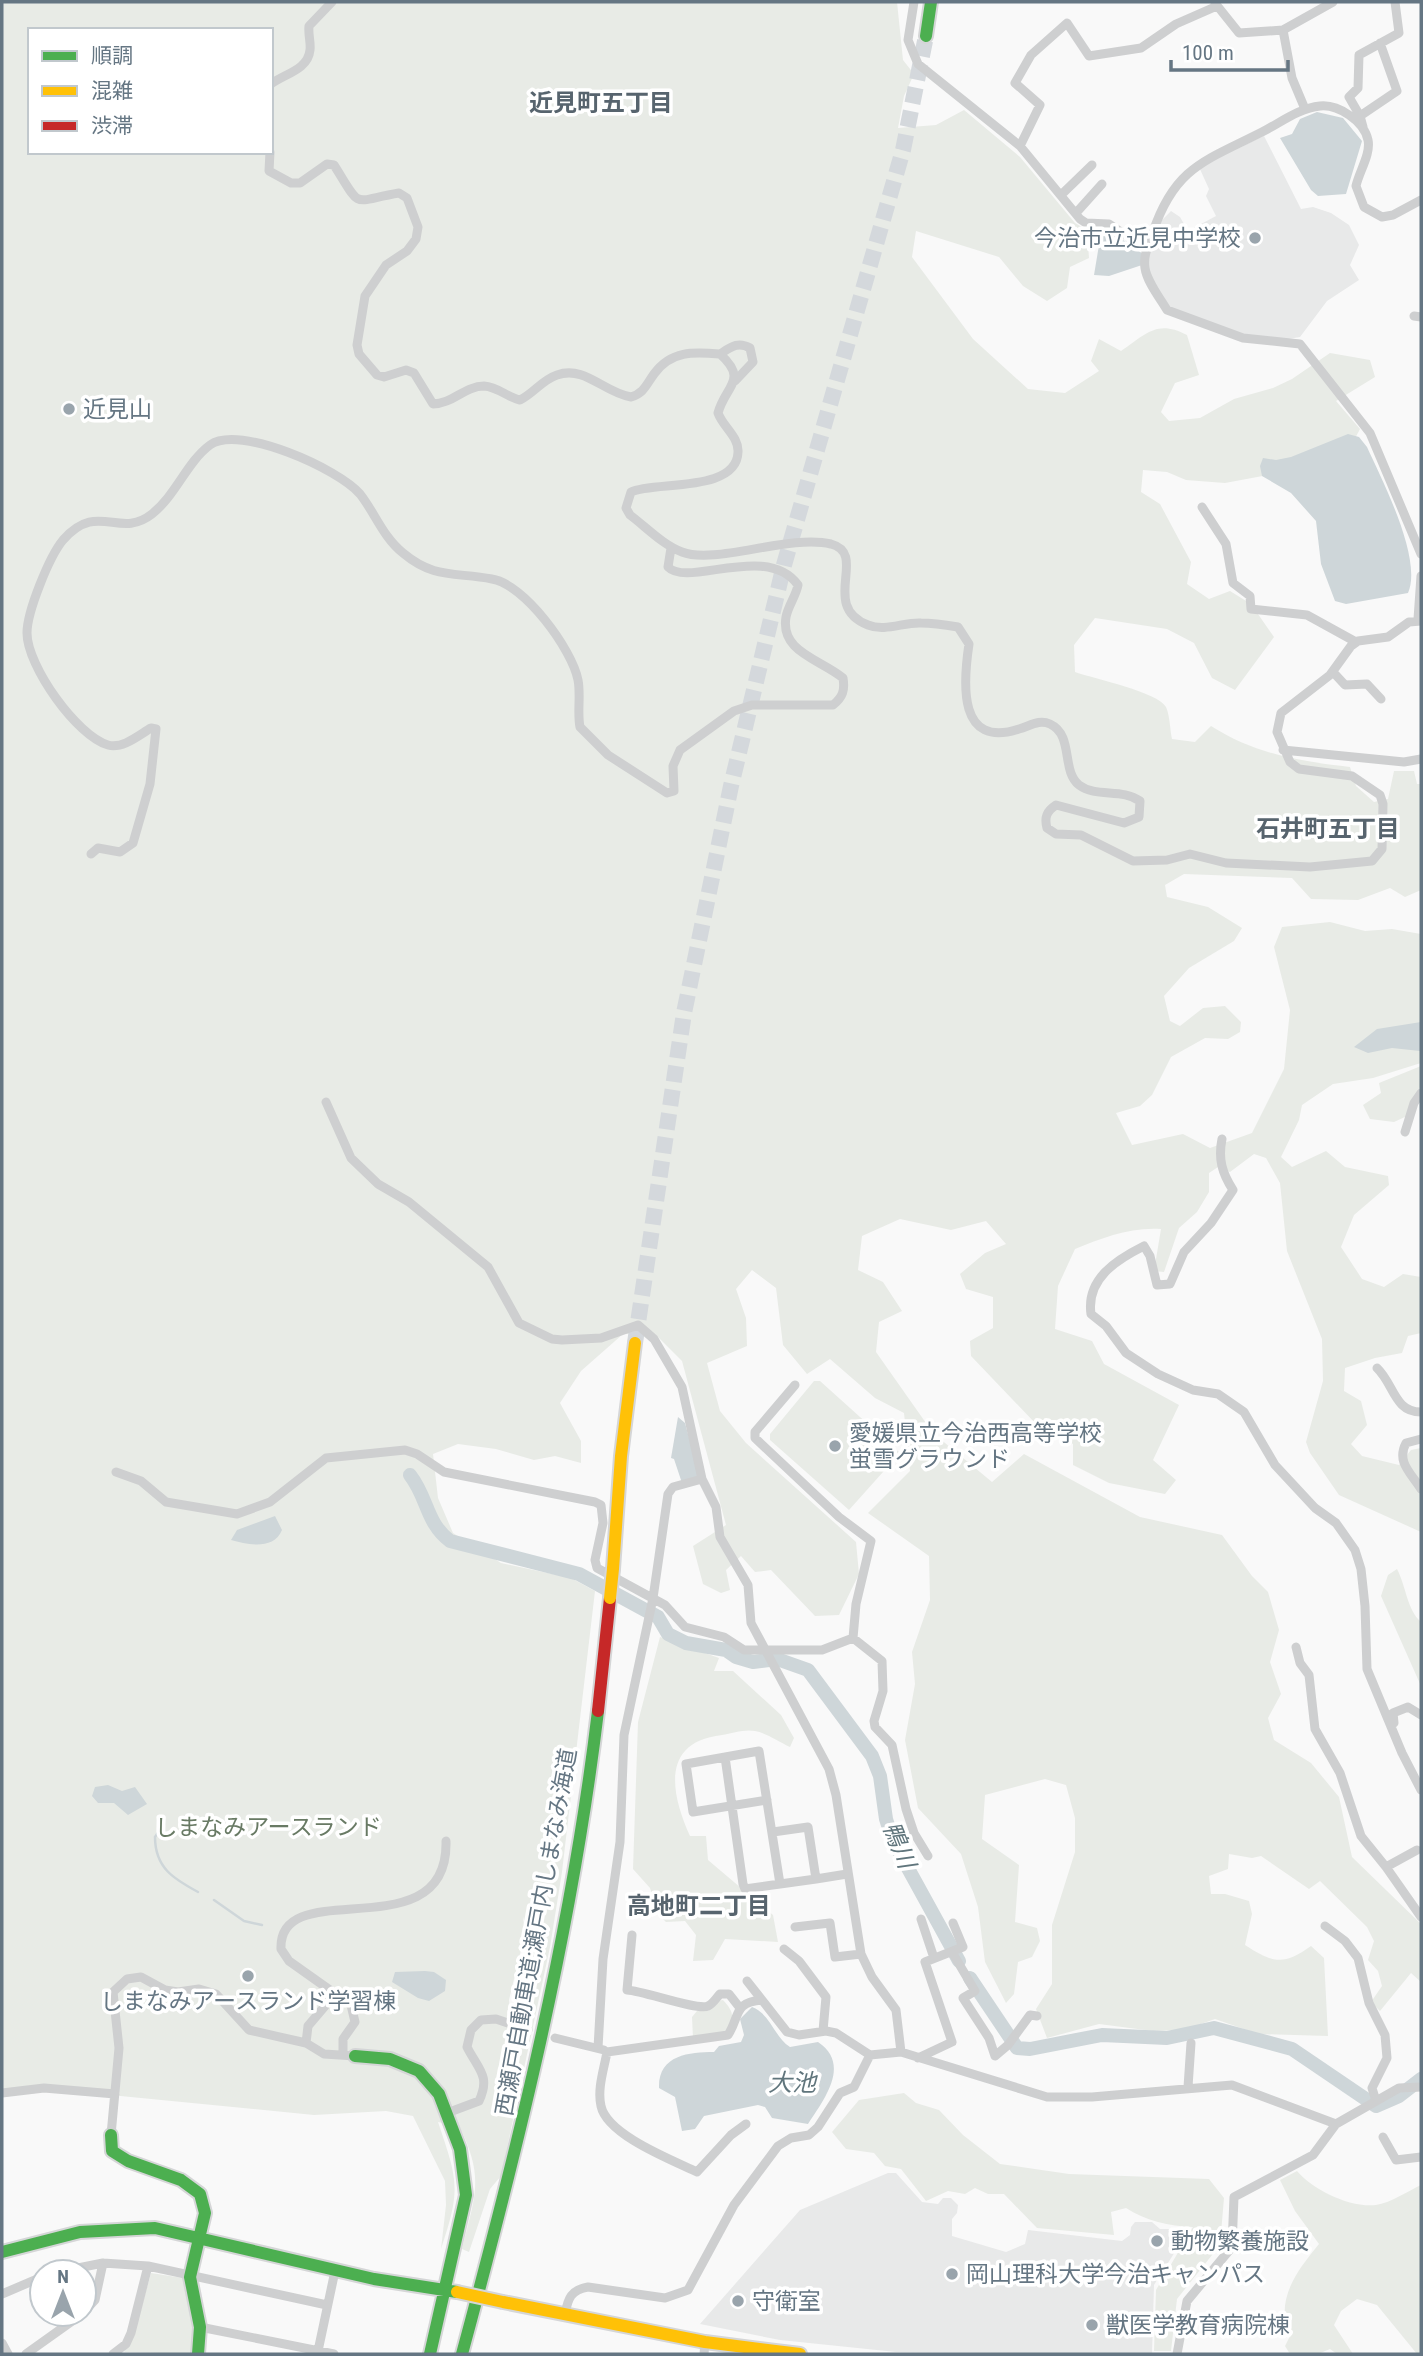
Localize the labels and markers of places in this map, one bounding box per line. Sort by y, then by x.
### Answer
place label: 今治市立近見中学校 [1034,225,1241,252]
marker: 今治市立近見中学校 [1247,230,1263,246]
place label: 近見山 [83,396,152,423]
marker: 近見山 [61,401,77,417]
place label: 愛媛県立今治西高等学校 蛍雪グラウンド [849,1420,1102,1473]
marker: 愛媛県立今治西高等学校 蛍雪グラウンド [827,1438,843,1454]
marker: しまなみアースランド学習棟 [240,1968,256,1984]
place label: しまなみアースランド学習棟 [100,1988,396,2015]
place label: 動物繁養施設 [1171,2228,1309,2255]
marker: 動物繁養施設 [1149,2233,1165,2249]
place label: 岡山理科大学今治キャンパス [966,2261,1265,2288]
marker: 岡山理科大学今治キャンパス [944,2266,960,2282]
place label: 守衛室 [752,2288,821,2315]
marker: 守衛室 [730,2293,746,2309]
place label: 獣医学教育病院棟 [1106,2312,1290,2339]
marker: 獣医学教育病院棟 [1084,2317,1100,2333]

